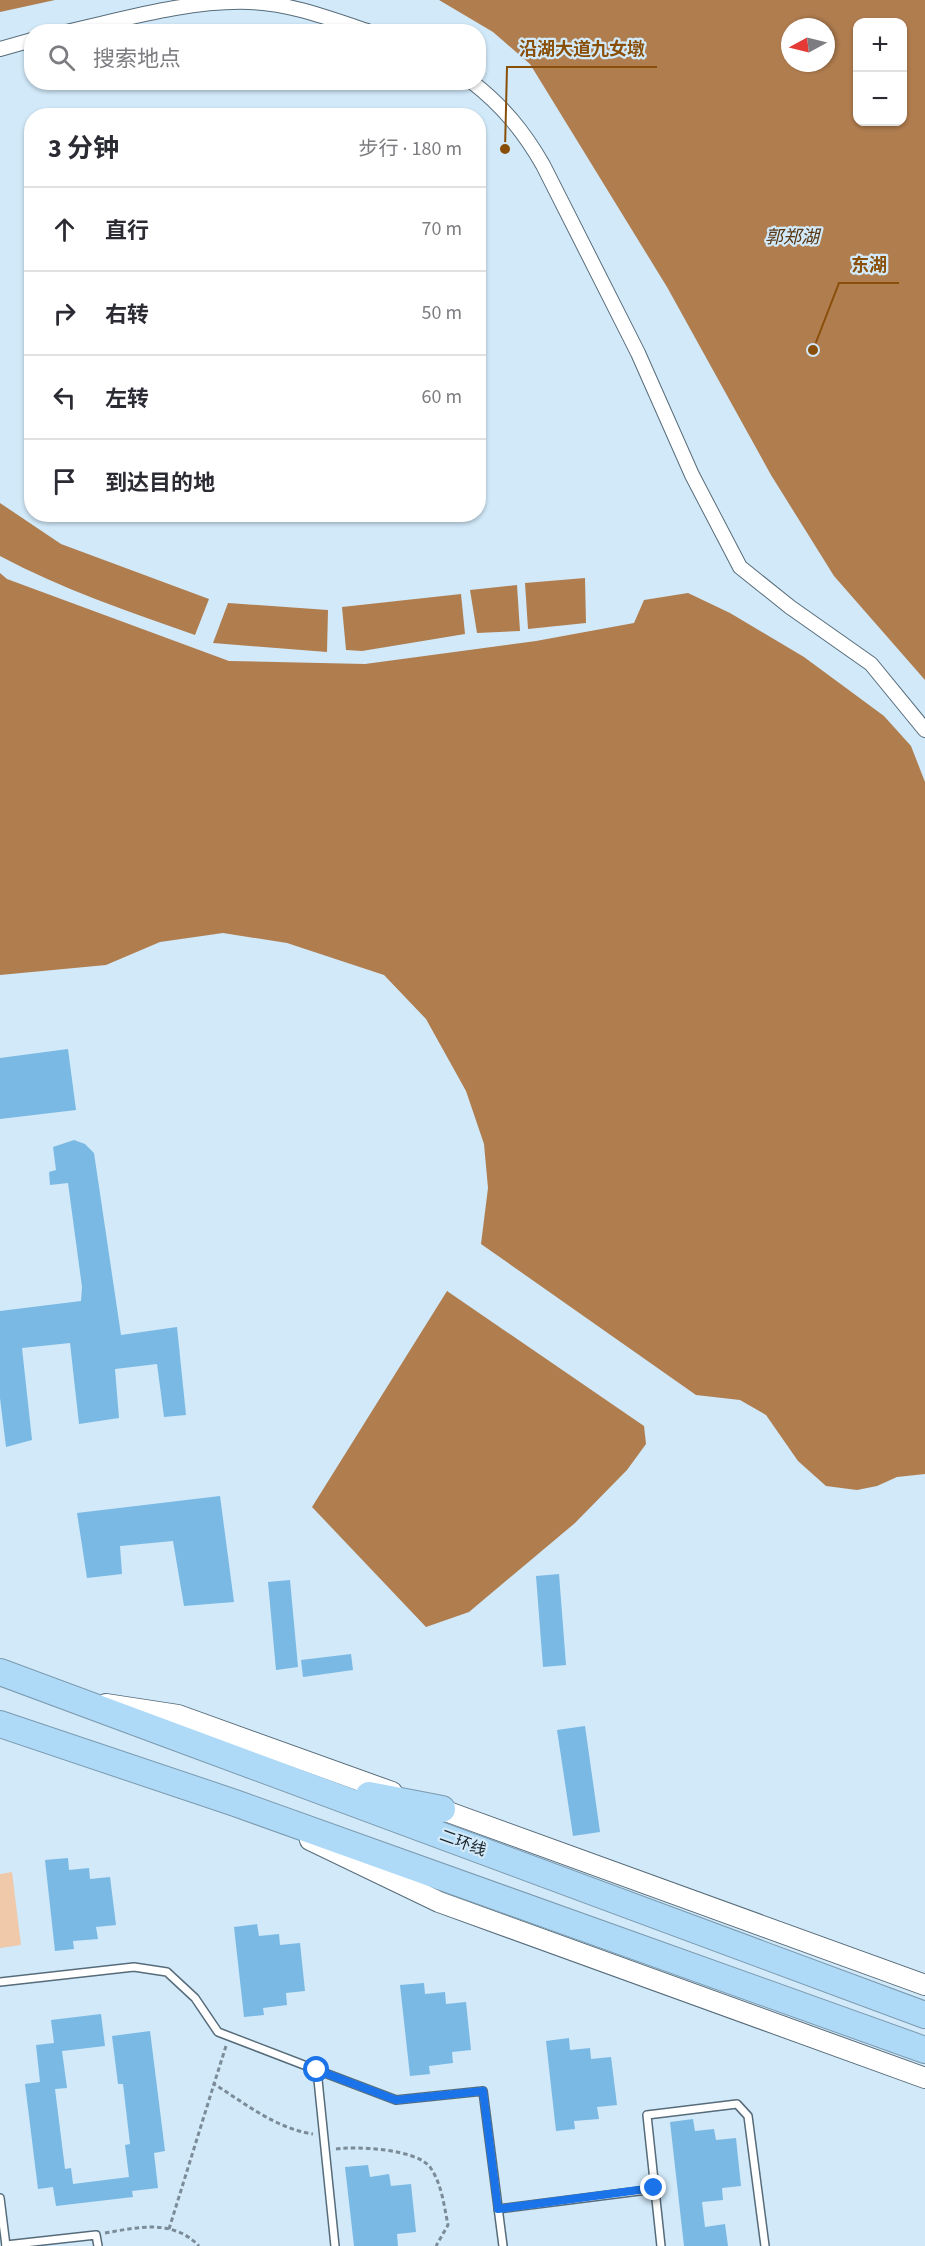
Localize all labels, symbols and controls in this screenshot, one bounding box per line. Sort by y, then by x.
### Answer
north arrow [781,18,835,72]
map controls [853,18,907,126]
button: + [853,18,907,72]
search box [24,24,486,90]
callout: 沿湖大道九女墩 [507,31,657,67]
text: 沿湖大道九女墩 [519,37,645,62]
icon: search [45,41,78,74]
text: 搜索地点 [93,43,181,75]
button: − [853,72,907,126]
text: 3 分钟 [48,130,119,167]
text: 步行 · 180 m [359,135,462,163]
icon: ahead [48,213,81,246]
text: 直行 [105,215,149,247]
text: 70 m [422,215,462,243]
water label: 郭郑湖 [765,225,822,250]
callout: 东湖 [839,247,899,283]
text: 东湖 [851,253,887,278]
icon: right [48,297,81,330]
text: 右转 [105,299,149,331]
text: 50 m [422,299,462,327]
icon: left [48,381,81,414]
text: 左转 [105,383,149,415]
text: 60 m [422,383,462,411]
icon: arrive [48,465,81,498]
text: 到达目的地 [105,467,215,499]
street label: 二环线 [437,1824,489,1862]
route start [303,2056,329,2082]
route end [640,2174,666,2200]

